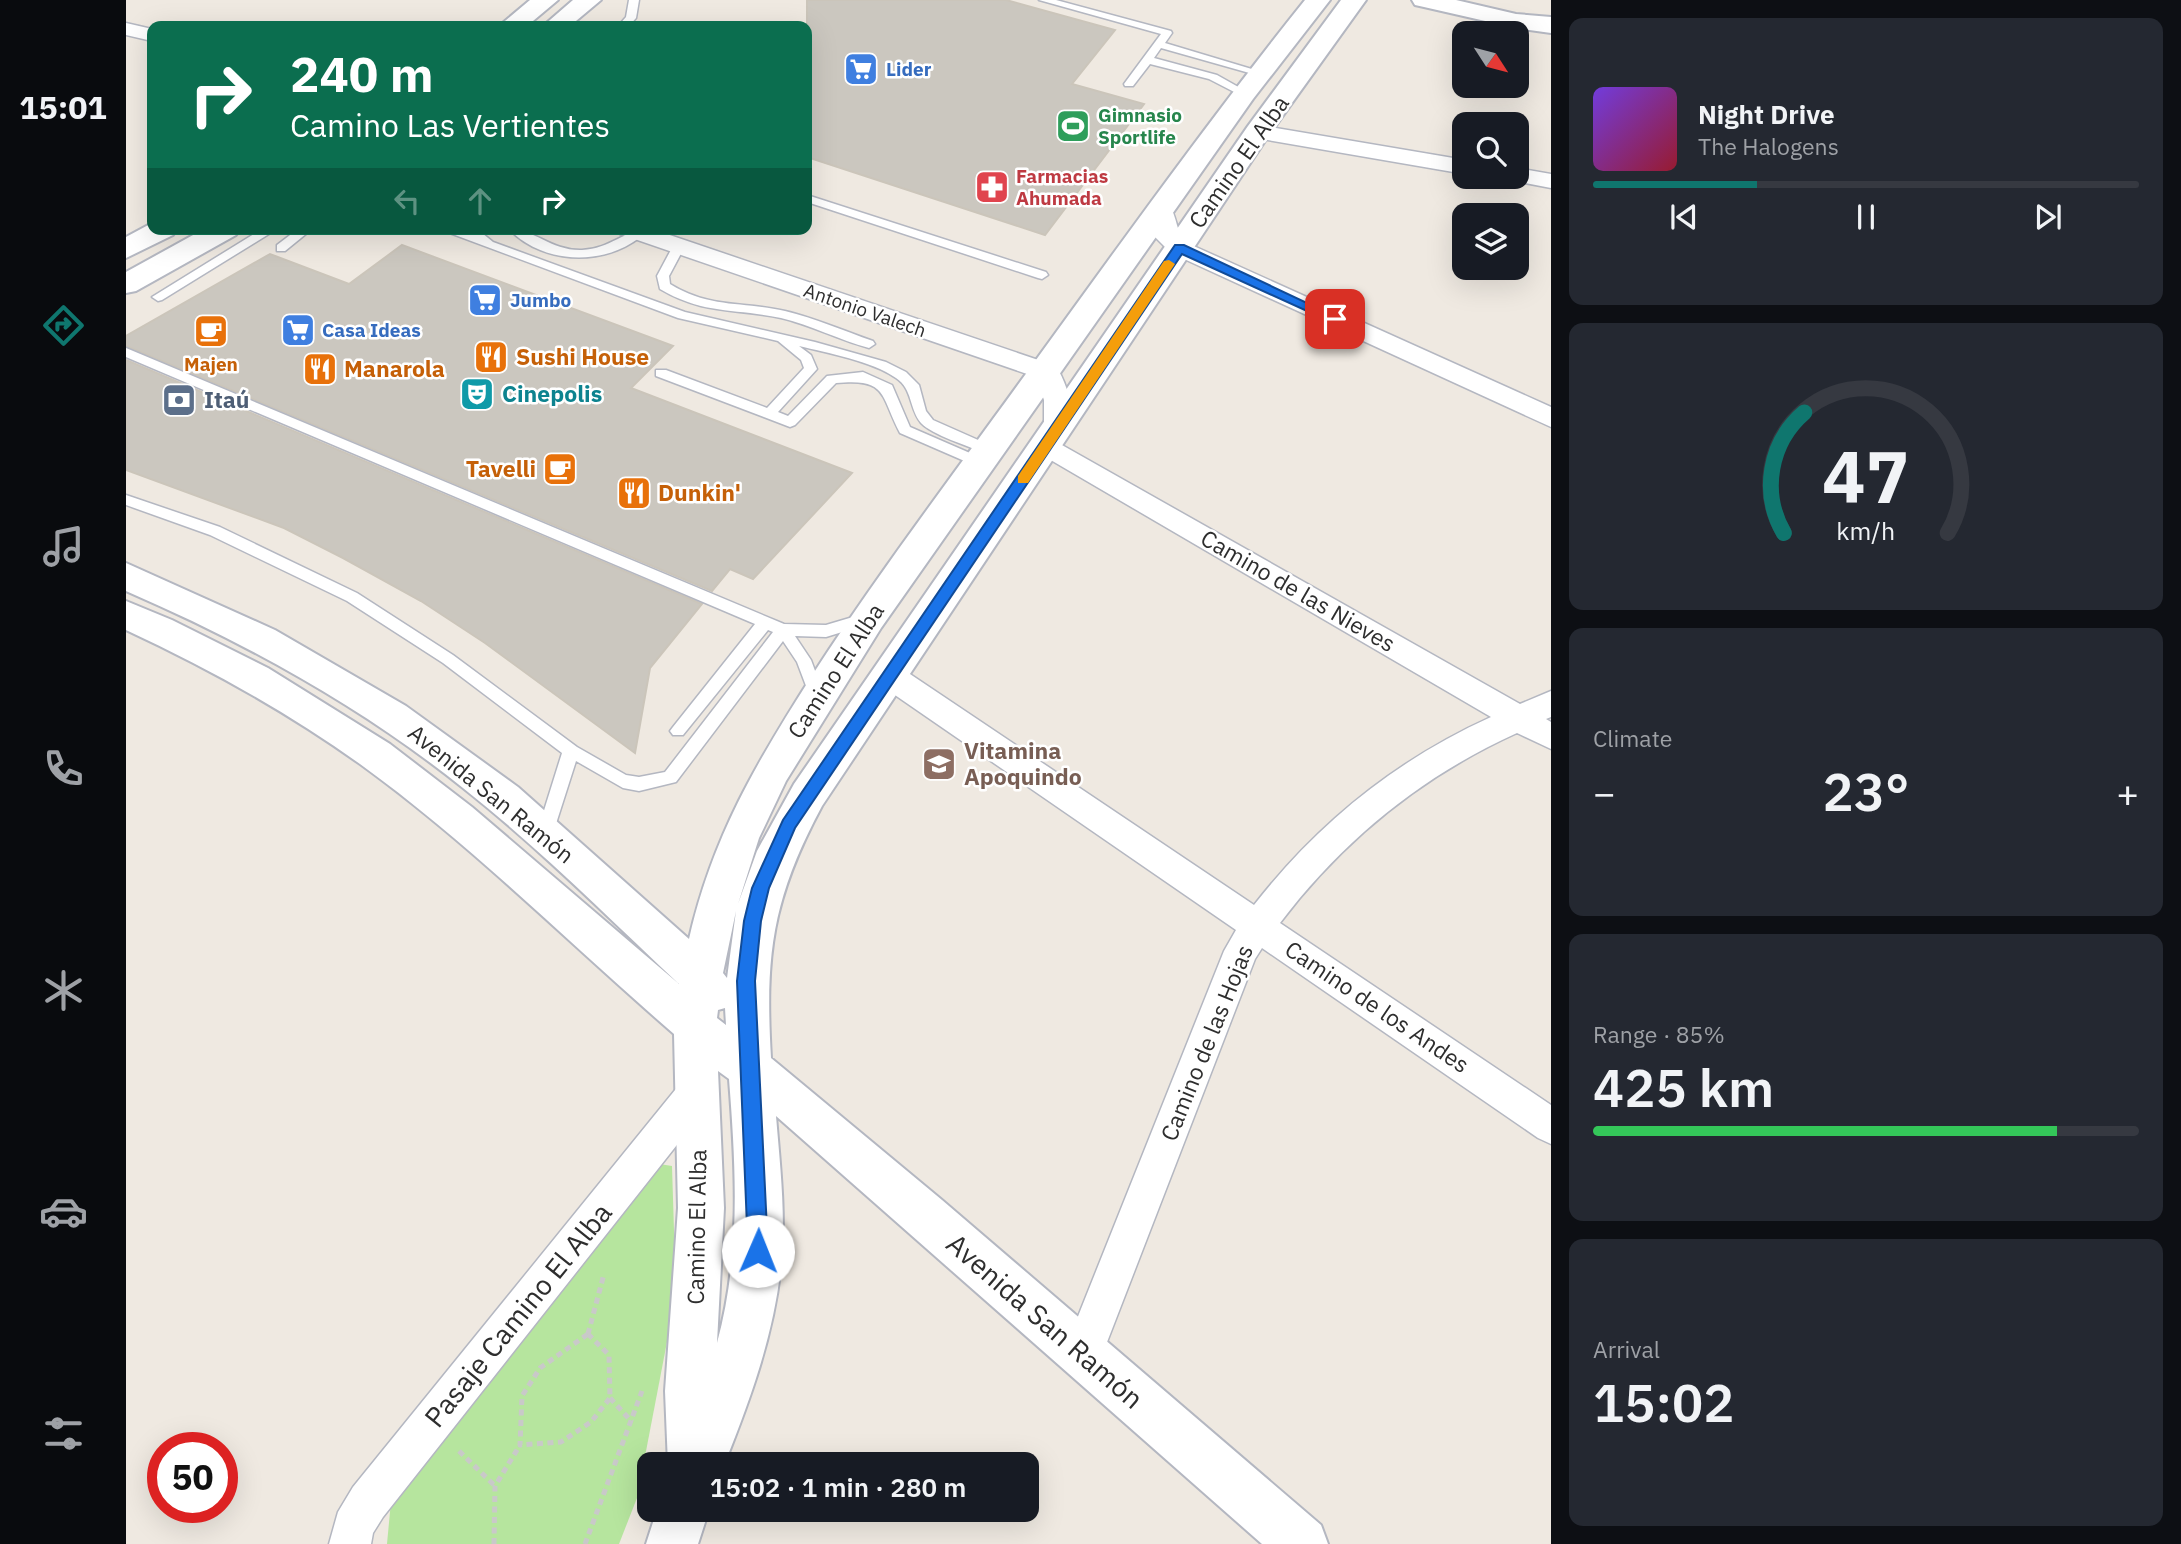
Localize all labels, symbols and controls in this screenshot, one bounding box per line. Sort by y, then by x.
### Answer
north arrow [1452,21,1530,98]
map controls [1452,21,1529,280]
text: 240 m [290,42,434,105]
icon: right [175,49,266,140]
supermarket icon: Lider [842,50,880,88]
place label: Lider [886,57,932,81]
text: 15:01 [19,86,107,128]
street label: Camino El Alba [1181,89,1295,234]
text: Night Drive [1698,97,1835,131]
place label: Gimnasio Sportlife [1098,103,1182,149]
text: Camino Las Vertientes [290,104,610,146]
sports icon: Gimnasio Sportlife [1054,107,1092,145]
button: search [1452,112,1529,189]
text: The Halogens [1698,131,1839,161]
place label: Farmacias Ahumada [1016,164,1108,210]
pharmacy icon: Farmacias Ahumada [973,168,1011,206]
icon: left [388,182,426,220]
icon: ahead [461,182,499,220]
icon: right [534,182,572,220]
icon: previous [1665,198,1703,236]
icon: pause [1847,198,1885,236]
icon: next [2029,198,2067,236]
button: layers [1452,203,1529,280]
street label: Antonio Valech [801,278,929,342]
supermarket icon: Jumbo [466,281,504,319]
place label: Jumbo [510,288,571,312]
pin [1305,289,1365,349]
icon: arrive [1316,300,1354,338]
icon: directions [39,301,88,350]
supermarket icon: Casa Ideas [279,311,317,349]
cafe icon: Majen [192,312,230,350]
place label: Casa Ideas [322,318,421,342]
restaurant icon: Sushi House [472,338,510,376]
place label: Sushi House [516,341,649,371]
restaurant icon: Manarola [301,350,339,388]
place label: Majen [184,352,238,376]
place label: Manarola [344,353,445,383]
theatre icon: Cinepolis [458,375,496,413]
place label: Cinepolis [502,378,602,408]
bank icon: Itaú [160,381,198,419]
place label: Itaú [204,384,250,414]
text: 47 [1822,428,1910,523]
cafe icon: Tavelli [541,450,579,488]
place label: Tavelli [466,453,536,483]
restaurant icon: Dunkin' [615,474,653,512]
place label: Dunkin' [658,477,741,507]
text: km/h [1837,514,1895,547]
icon: music [39,522,88,571]
street label: Camino de las Nieves [1196,522,1401,658]
street label: Camino El Alba [780,597,890,744]
street label: Avenida San Ramón [403,717,581,869]
text: Climate [1593,723,1672,753]
place label: Vitamina Apoquindo [964,735,1082,791]
icon: phone [39,744,88,793]
school or university icon: Vitamina Apoquindo [920,745,958,783]
text: 23° [1823,758,1909,825]
text: − [1593,768,1616,817]
text: + [2116,768,2139,817]
street label: Camino de los Andes [1280,933,1475,1079]
street label: Camino de las Hojas [1153,940,1259,1145]
icon: climate [39,966,88,1015]
text: Range · 85% [1593,1019,1725,1049]
text: 425 km [1593,1054,1774,1121]
street label: Camino El Alba [680,1149,712,1305]
icon: car [39,1187,88,1236]
street label: Pasaje Camino El Alba [416,1195,620,1435]
position arrow [721,1214,795,1288]
street label: Avenida San Ramón [939,1225,1152,1416]
text: Arrival [1593,1334,1660,1364]
text: 15:02 [1593,1369,1734,1436]
icon: filters [39,1409,88,1458]
speed limit sign: 50 [147,1432,238,1523]
text: 15:02 · 1 min · 280 m [710,1470,966,1504]

